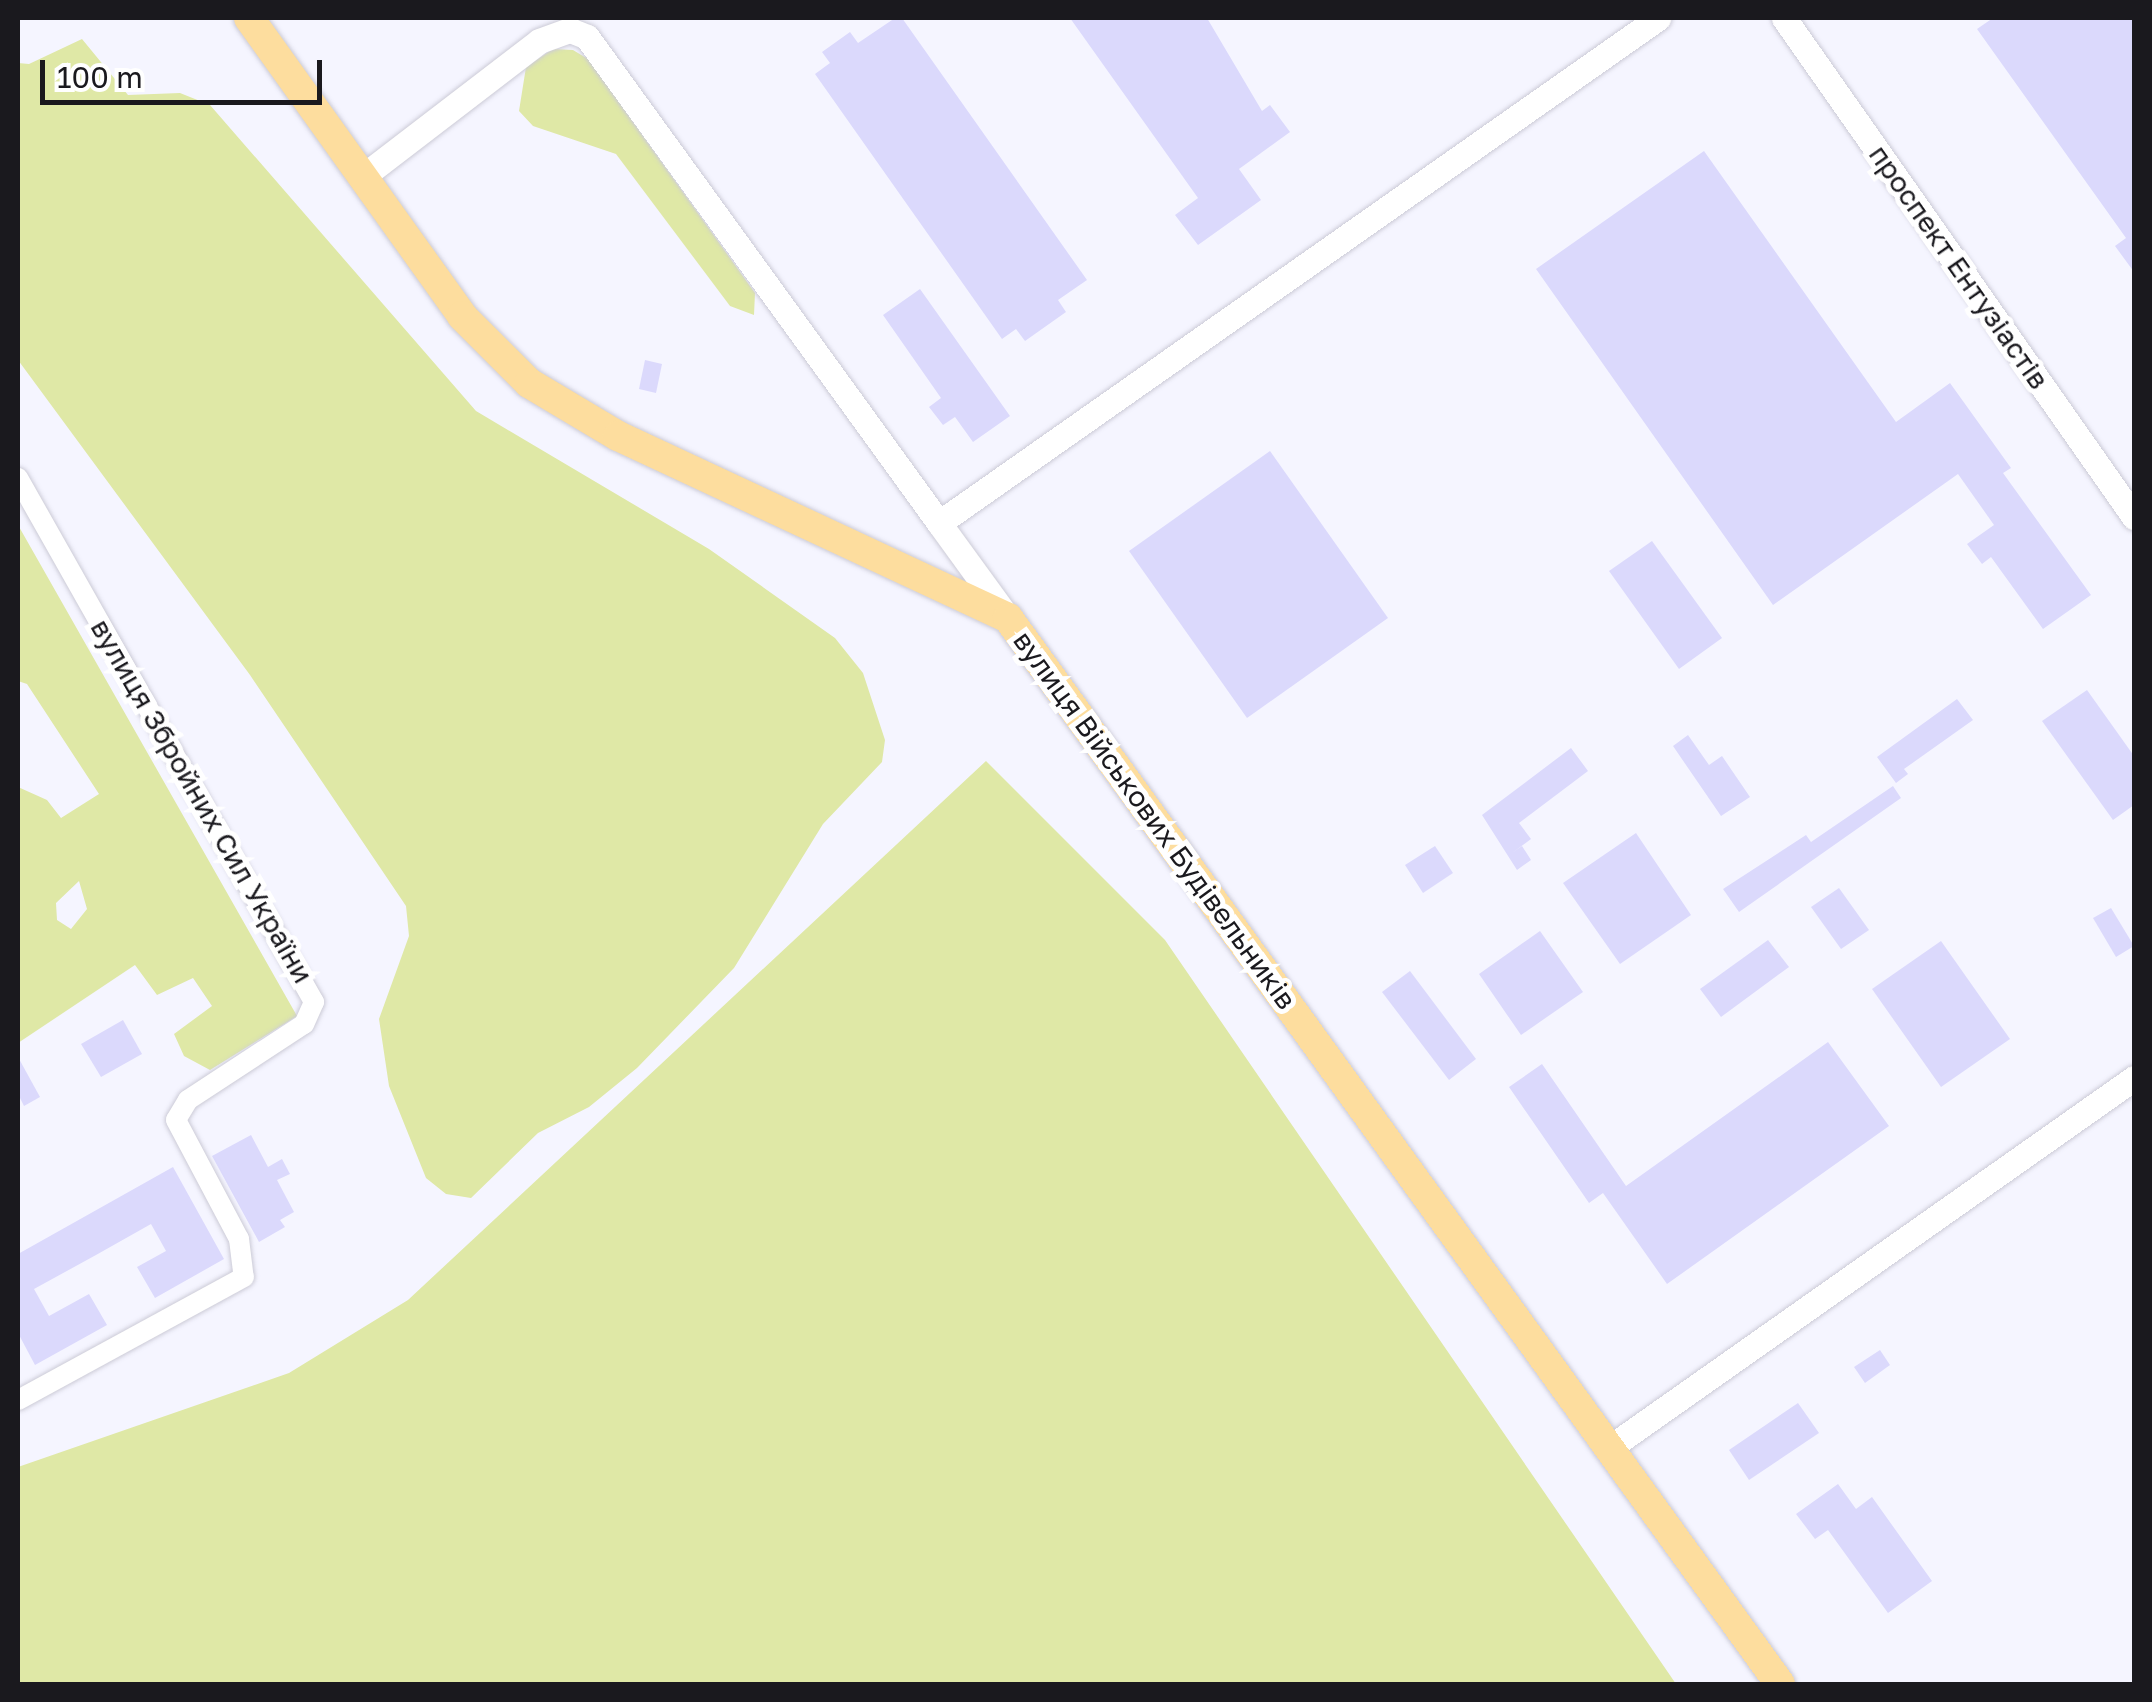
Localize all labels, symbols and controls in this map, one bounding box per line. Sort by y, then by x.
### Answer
scale bar [45,40,328,102]
text: 100 m [57,59,143,95]
street label: проспект Ентузіастів [1862,139,2056,395]
street label: вулиця Збройних Сил України [84,613,320,989]
street label: вулиця Військових Будівельників [1007,624,1303,1016]

